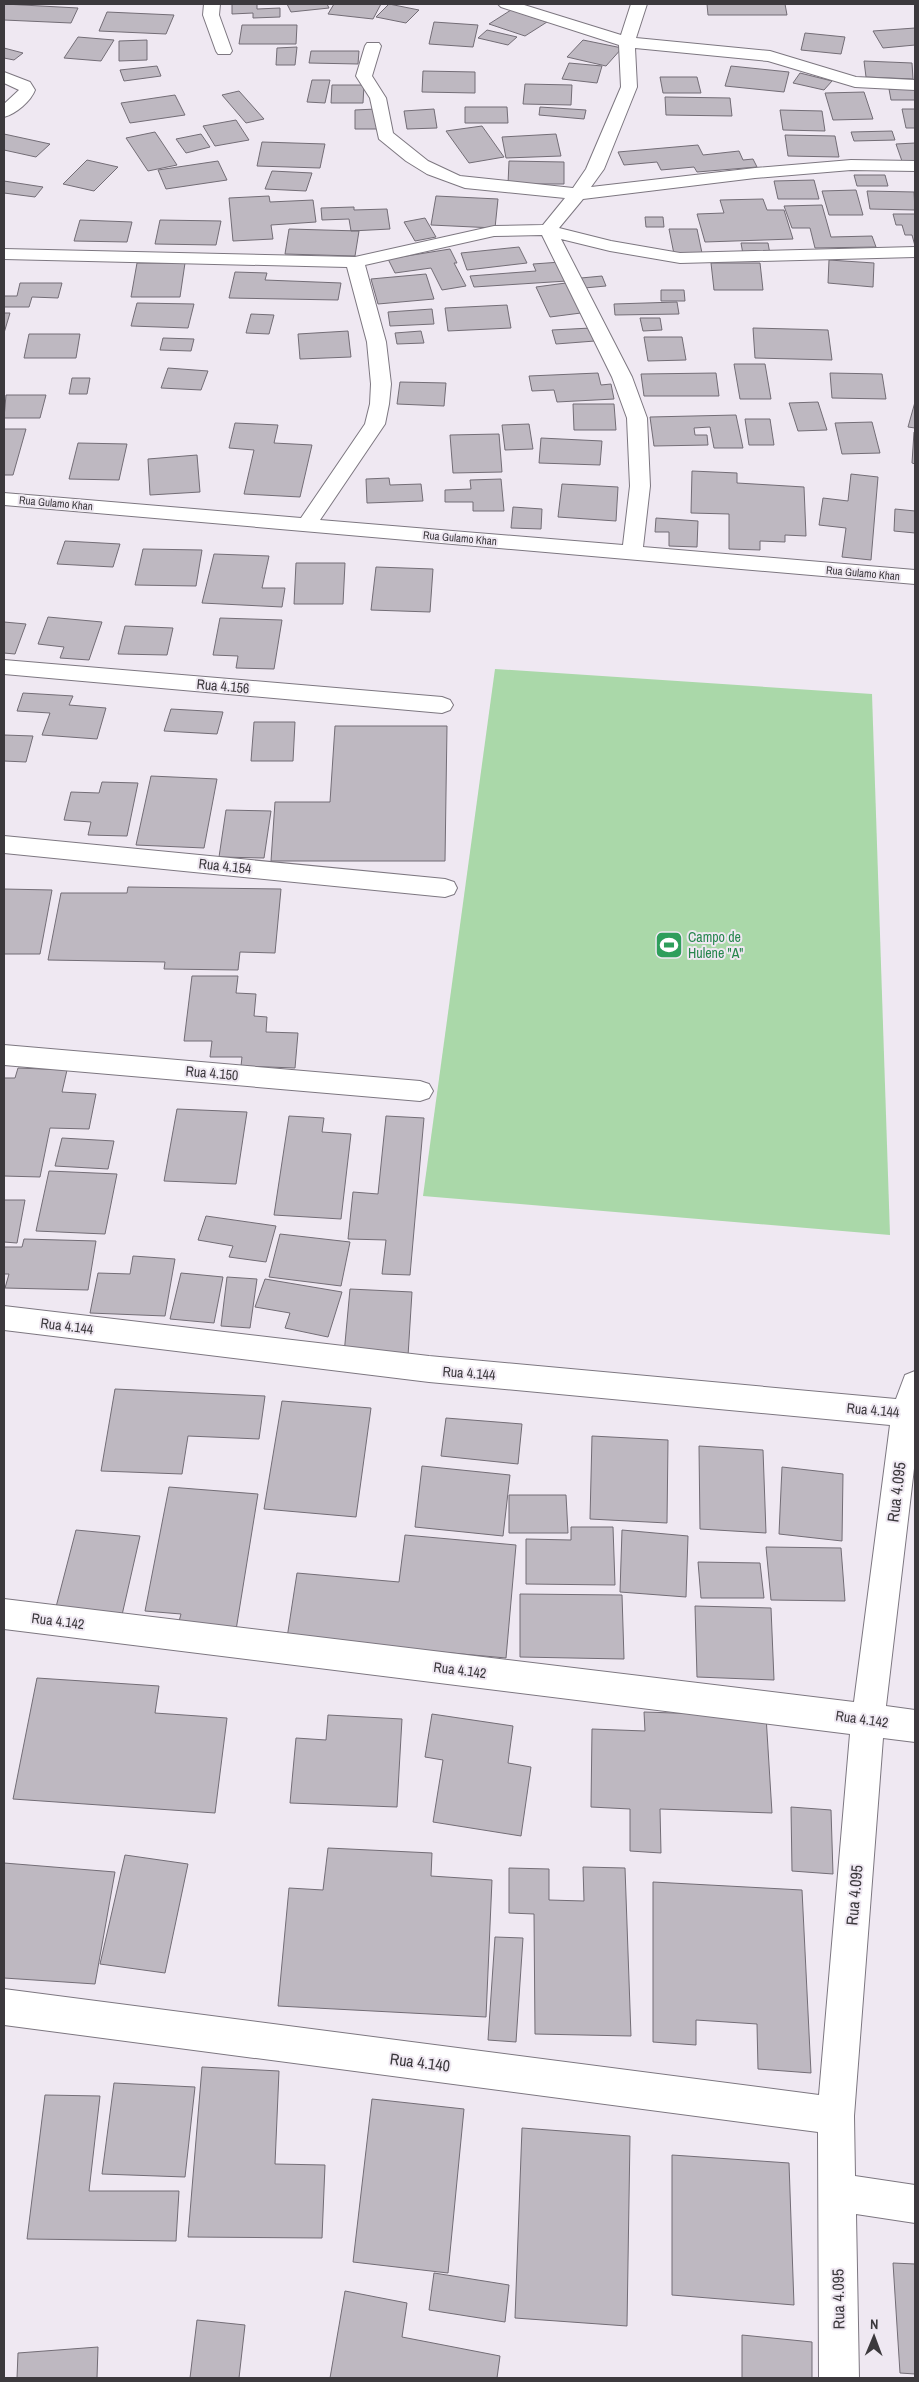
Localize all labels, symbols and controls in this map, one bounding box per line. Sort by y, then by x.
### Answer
street label: Rua Gulamo Khan [18,493,94,513]
street label: Rua Gulamo Khan [422,528,498,548]
street label: Rua Gulamo Khan [825,563,901,583]
street label: Rua 4.156 [196,675,250,697]
street label: Rua 4.154 [198,854,253,878]
place label: Campo de Hulene "A" [688,928,743,962]
sports icon: Campo de Hulene "A" [654,930,684,960]
street label: Rua 4.150 [185,1062,239,1084]
street label: Rua 4.144 [40,1314,95,1338]
street label: Rua 4.144 [442,1362,497,1384]
street label: Rua 4.144 [846,1399,901,1421]
street label: Rua 4.095 [881,1461,911,1523]
street label: Rua 4.142 [31,1609,85,1633]
street label: Rua 4.142 [433,1658,487,1682]
street label: Rua 4.142 [835,1706,889,1732]
street label: Rua 4.095 [840,1864,868,1926]
street label: Rua 4.140 [389,2047,451,2077]
street label: Rua 4.095 [826,2269,850,2329]
north arrow [849,2312,899,2362]
text: N [870,2315,879,2333]

